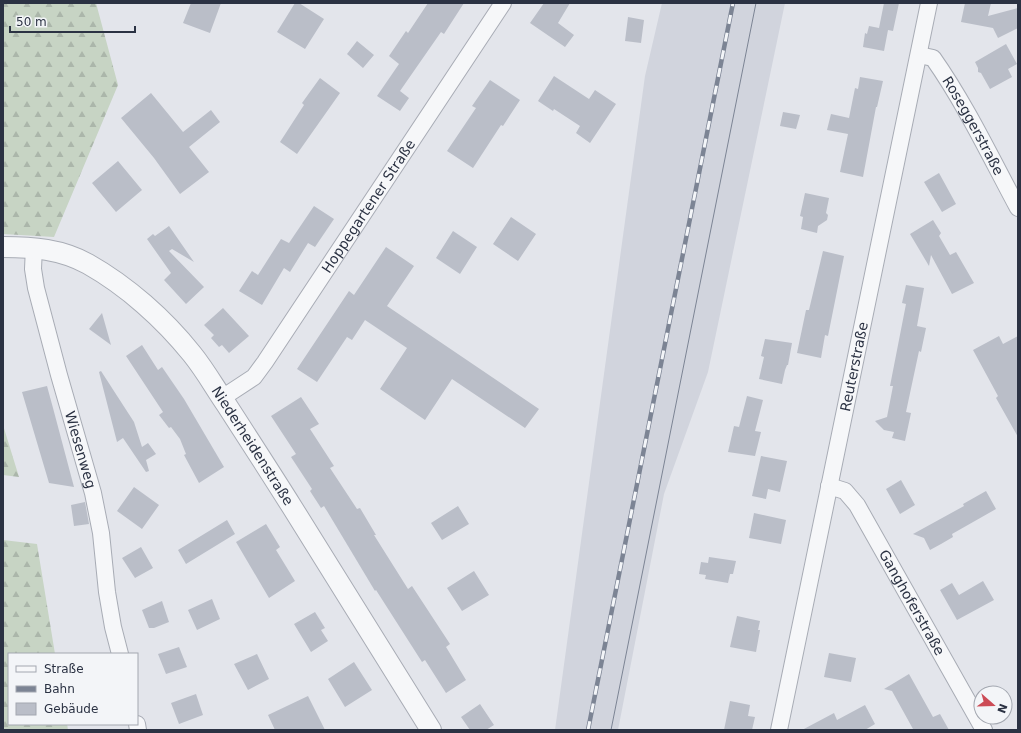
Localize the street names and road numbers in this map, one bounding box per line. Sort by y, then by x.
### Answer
street label: Roseggerstraße [939,73,1007,178]
street label: Hoppegartener Straße [318,136,418,276]
street label: Reuterstraße [837,320,871,413]
street label: Niederheidenstraße [209,383,297,508]
street label: Wiesenweg [62,409,99,490]
street label: Ganghoferstraße [876,547,948,658]

